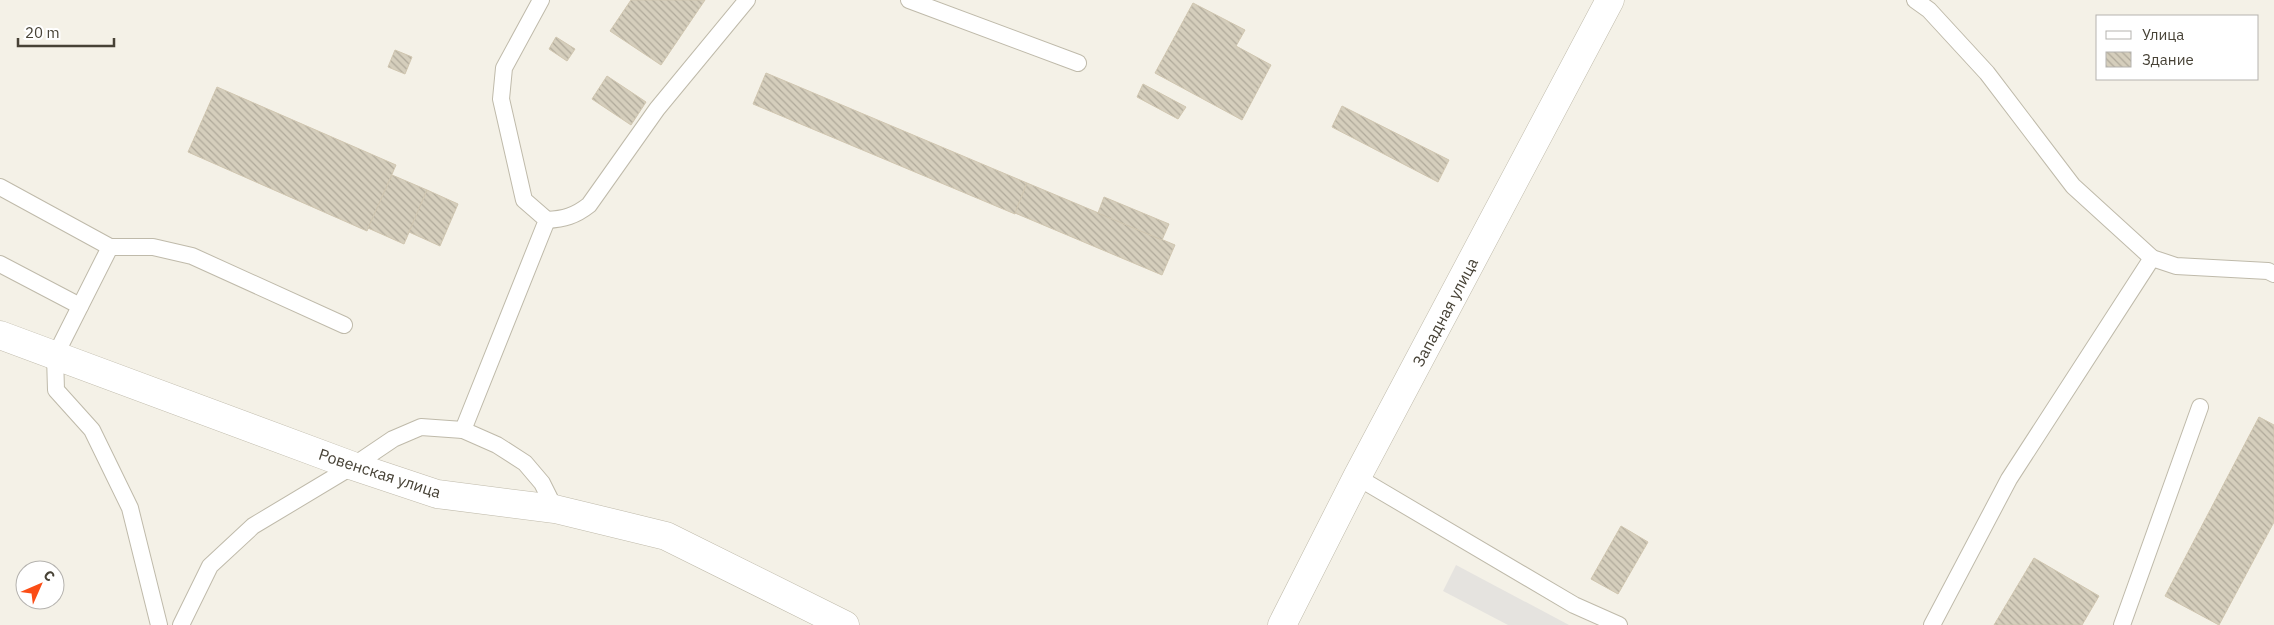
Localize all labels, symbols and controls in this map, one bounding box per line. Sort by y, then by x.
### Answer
scale bar [18,15,114,47]
legend [2096,15,2259,80]
text: 20 m [25,23,60,42]
text: Улица [2142,25,2184,44]
text: Здание [2142,50,2194,69]
street label: Западная улица [1408,254,1482,370]
street label: Ровенская улица [316,444,444,502]
north arrow [15,560,65,610]
text: С [40,566,59,585]

